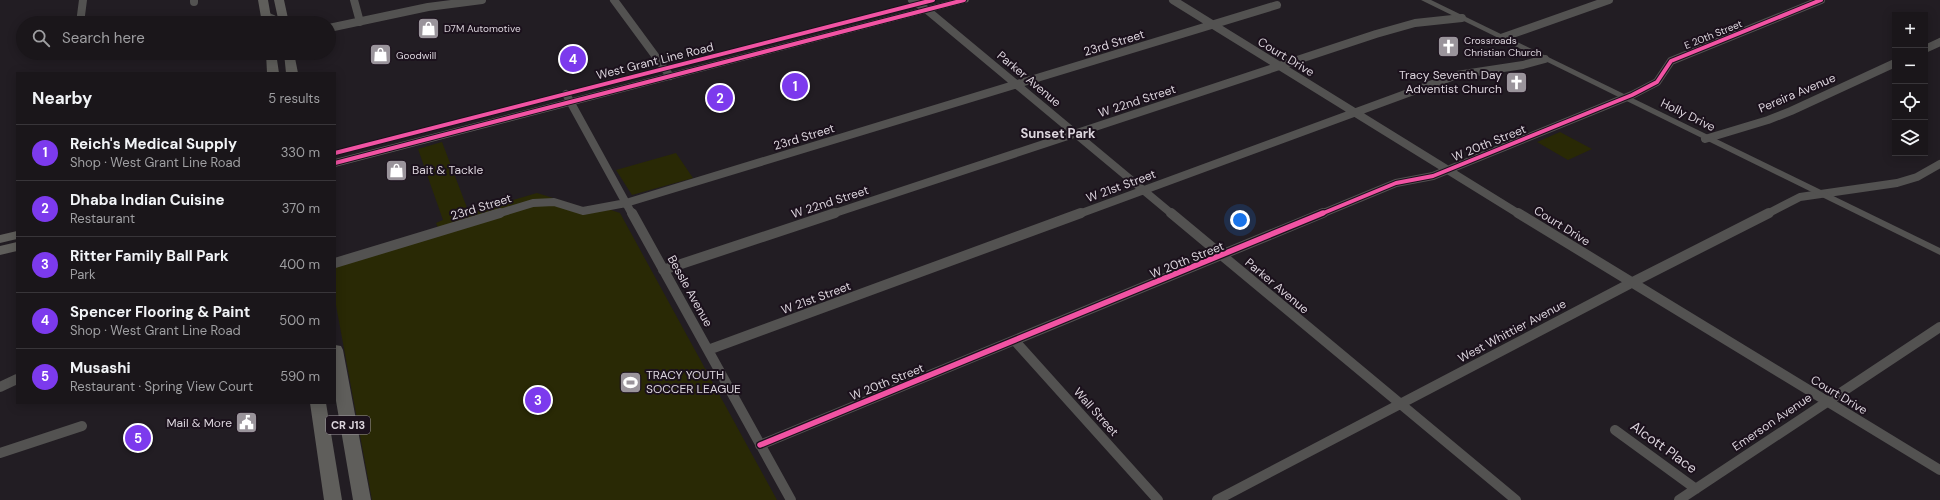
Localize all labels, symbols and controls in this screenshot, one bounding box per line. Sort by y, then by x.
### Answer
map controls [1892,12,1928,156]
button: + [1892,12,1928,48]
shop icon: D7M Automotive [416,15,442,41]
search box [16,16,336,60]
street label: E 20th Street [1682,17,1744,52]
place label: D7M Automotive [444,22,521,35]
street label: 23rd Street [1082,26,1147,60]
icon: search [30,27,52,49]
text: Search here [62,28,145,48]
church icon: Crossroads Christian Church [1436,33,1462,59]
street label: Court Drive [1255,34,1317,80]
place label: Crossroads Christian Church [1464,34,1542,59]
street label: West Grant Line Road [595,39,715,83]
shop icon: Goodwill [368,42,394,68]
pin: 4 [560,44,586,74]
street label: Parker Avenue [994,48,1064,110]
button: − [1892,48,1928,84]
place label: Goodwill [396,49,436,62]
place label: Tracy Seventh Day Adventist Church [1399,67,1502,97]
church icon: Tracy Seventh Day Adventist Church [1504,69,1530,95]
street label: Pereira Avenue [1756,69,1838,116]
pin: 1 [782,71,808,101]
street label: W 22nd Street [1096,81,1178,121]
pin: 2 [707,83,733,113]
button: locate [1892,84,1928,120]
text: Nearby [32,87,92,109]
text: 5 results [268,90,320,107]
street label: Holly Drive [1658,95,1718,135]
street label: 23rd Street [772,120,837,154]
button: layers [1892,120,1928,156]
street label: W 20th Street [1450,121,1529,165]
district label: Sunset Park [1020,125,1096,142]
text: Reich's Medical Supply [70,134,237,154]
text: 1 [43,144,47,161]
text: 330 m [281,144,320,161]
text: Shop · West Grant Line Road [70,154,241,171]
shop icon: Bait & Tackle [384,157,410,183]
place label: Bait & Tackle [412,162,484,178]
street label: W 21st Street [1084,166,1158,206]
street label: W 22nd Street [789,182,871,222]
text: Dhaba Indian Cuisine [70,190,224,210]
street label: 23rd Street [449,190,514,224]
text: 2 [41,200,49,217]
text: 370 m [282,200,320,217]
street label: Court Drive [1531,202,1593,250]
text: Restaurant [70,210,135,227]
your location [1230,210,1250,230]
street label: W 20th Street [1148,238,1227,282]
text: Ritter Family Ball Park [70,246,229,266]
street label: Bessle Avenue [664,252,716,330]
street label: Parker Avenue [1242,255,1312,317]
text: 3 [41,256,49,273]
text: 400 m [279,256,320,273]
text: Park [70,266,96,283]
street label: W 21st Street [779,278,853,318]
street label: West Whittier Avenue [1455,296,1569,366]
text: Spencer Flooring & Paint [70,302,250,322]
text: 4 [41,312,49,329]
text: 500 m [279,312,320,329]
text: Shop · West Grant Line Road [70,322,241,339]
text: Musashi [70,358,131,378]
street label: W 20th Street [848,360,927,404]
place label: TRACY YOUTH SOCCER LEAGUE [646,367,741,397]
text: 5 [41,368,49,385]
text: 590 m [280,368,320,385]
sports icon: TRACY YOUTH SOCCER LEAGUE [618,369,644,395]
street label: Court Drive [1808,372,1870,418]
text: Restaurant · Spring View Court [70,378,253,395]
street label: Wall Street [1070,384,1122,440]
pin: 3 [525,385,551,415]
street label: Emerson Avenue [1729,389,1815,455]
public building icon: Mail & More [234,410,260,436]
place label: Mail & More [166,415,232,431]
road number: CR J13 [326,416,370,434]
street label: Alcott Place [1627,417,1701,477]
pin: 5 [125,423,151,453]

